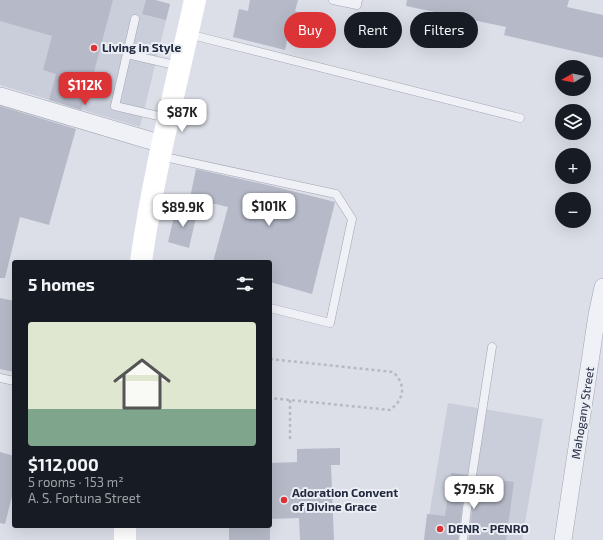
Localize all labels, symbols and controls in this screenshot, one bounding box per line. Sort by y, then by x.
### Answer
chip: Buy [284,12,336,48]
chip: Rent [344,12,402,48]
chip: Filters [410,12,478,48]
place label: Living in Style [102,40,181,55]
marker: Living in Style [89,43,99,53]
north arrow [555,60,591,96]
map controls [555,60,591,228]
pin: $112K [57,72,113,106]
text: $112K [68,77,102,93]
pin: $87K [158,99,206,133]
text: $87K [167,104,197,120]
button: layers [555,104,591,140]
button: + [555,148,591,184]
button: − [555,192,591,228]
pin: $101K [241,193,297,227]
pin: $89.9K [150,194,216,228]
text: $101K [251,198,287,214]
text: $89.9K [162,199,204,215]
icon: filters [234,273,256,295]
text: 5 homes [28,274,95,294]
icon: home [106,348,178,420]
street label: Mahogany Street [568,365,596,460]
text: $112,000 [28,454,99,474]
text: 5 rooms · 153 m² [28,474,124,490]
pin: $79.5K [441,476,507,510]
text: $79.5K [454,481,494,497]
place label: Adoration Convent of Divine Grace [292,485,398,513]
text: A. S. Fortuna Street [28,490,141,506]
marker: Adoration Convent of Divine Grace [279,495,289,505]
place label: DENR - PENRO [448,521,529,535]
marker: DENR - PENRO [435,524,445,534]

